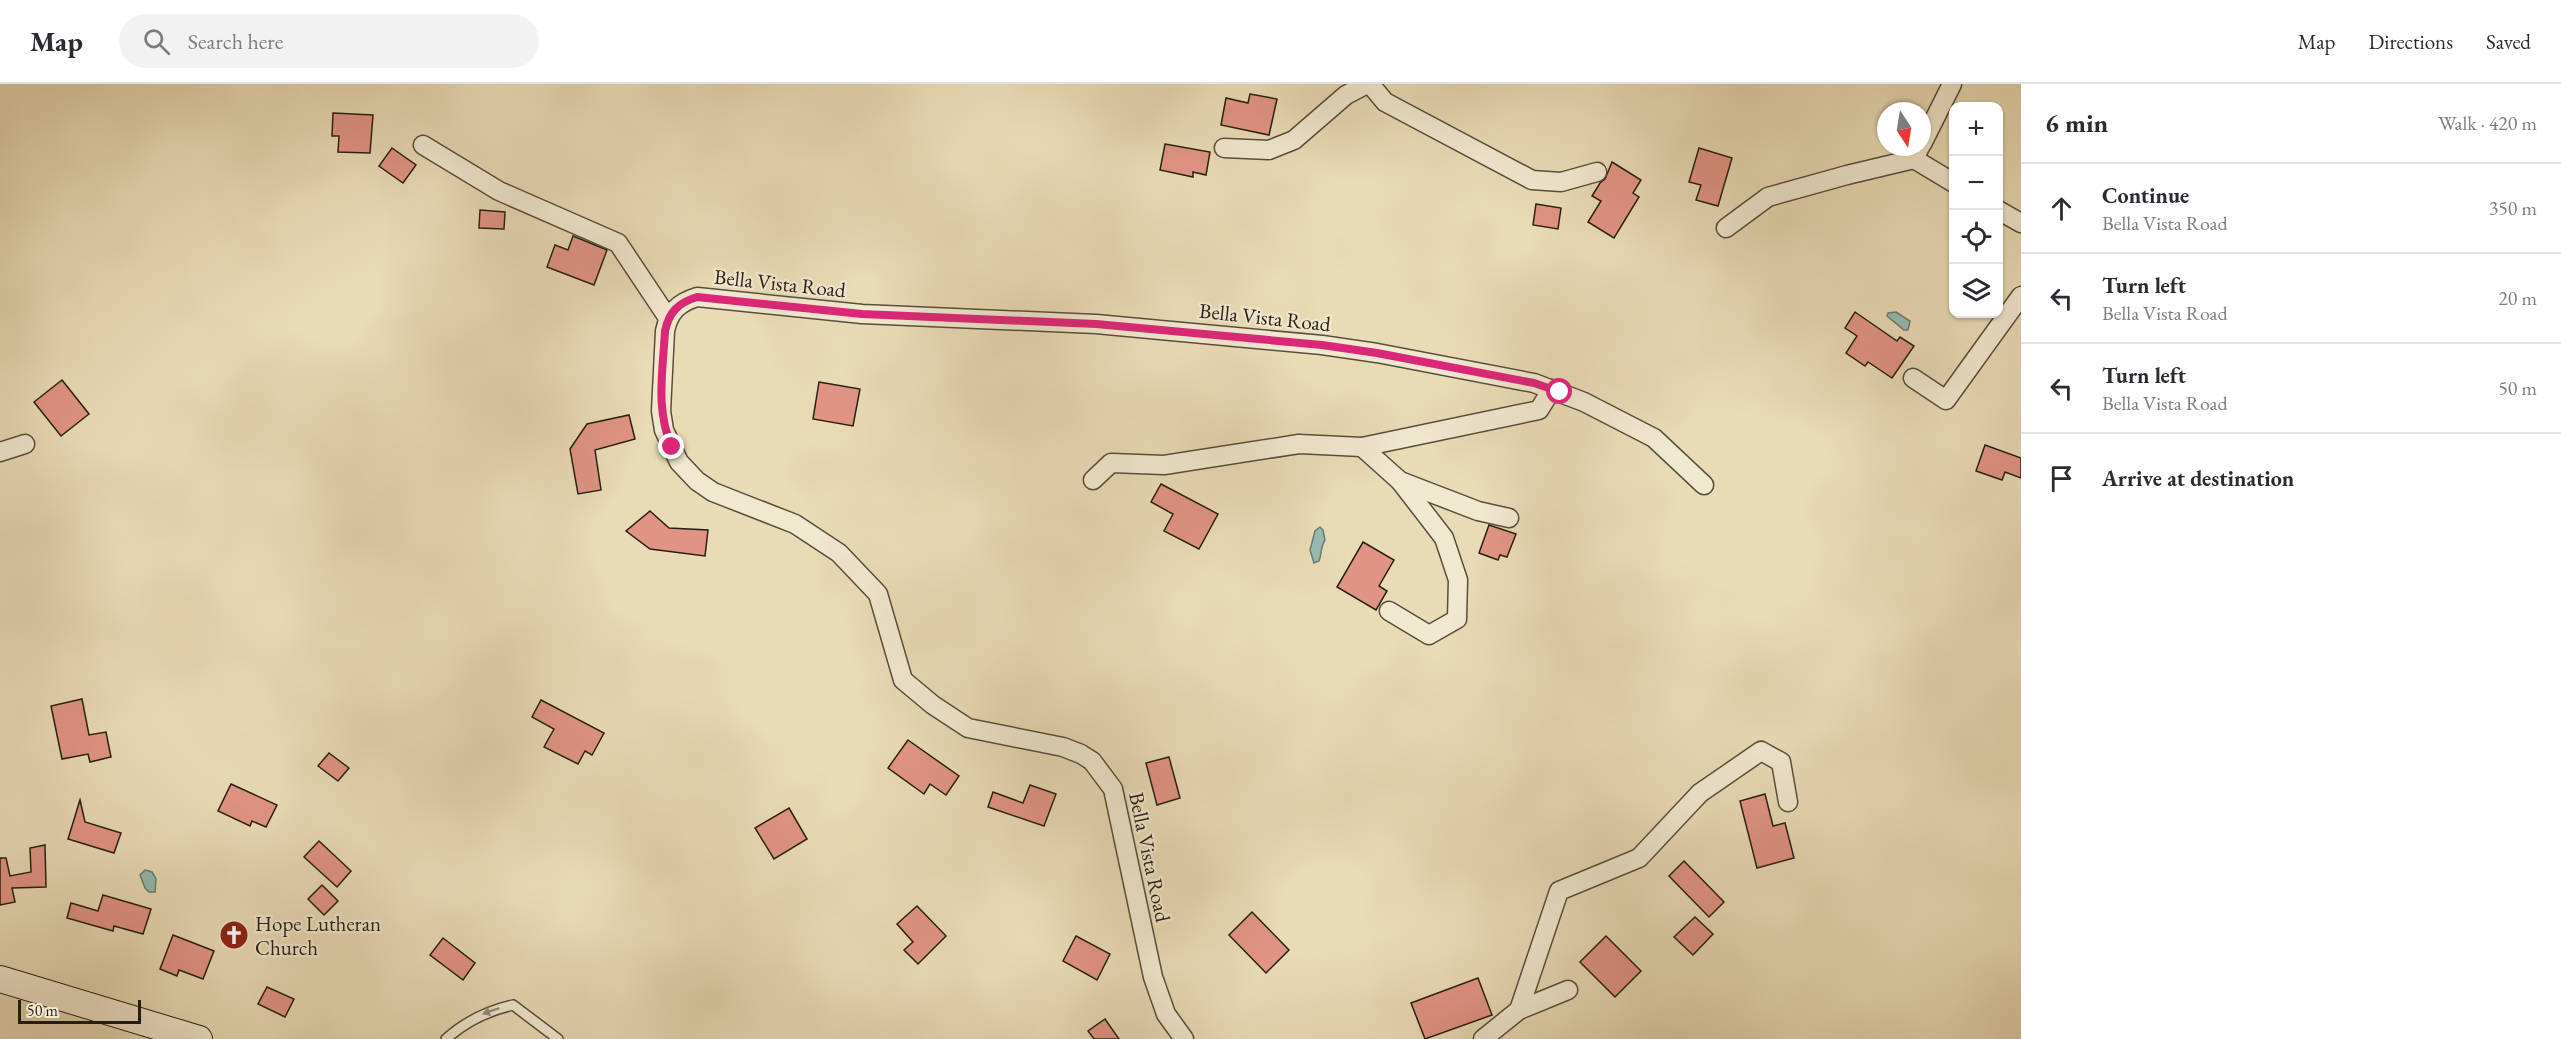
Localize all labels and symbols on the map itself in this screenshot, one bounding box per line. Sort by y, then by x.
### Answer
north arrow [1877,102,1931,156]
street label: Bella Vista Road [713,263,847,303]
street label: Bella Vista Road [1198,297,1332,337]
route start [1546,378,1572,404]
route end [658,433,684,459]
street label: Bella Vista Road [1123,790,1177,925]
place label: Hope Lutheran Church [255,910,381,961]
church icon: Hope Lutheran Church [218,919,250,951]
scale bar [18,997,141,1024]
one-way arrow [482,1007,500,1016]

